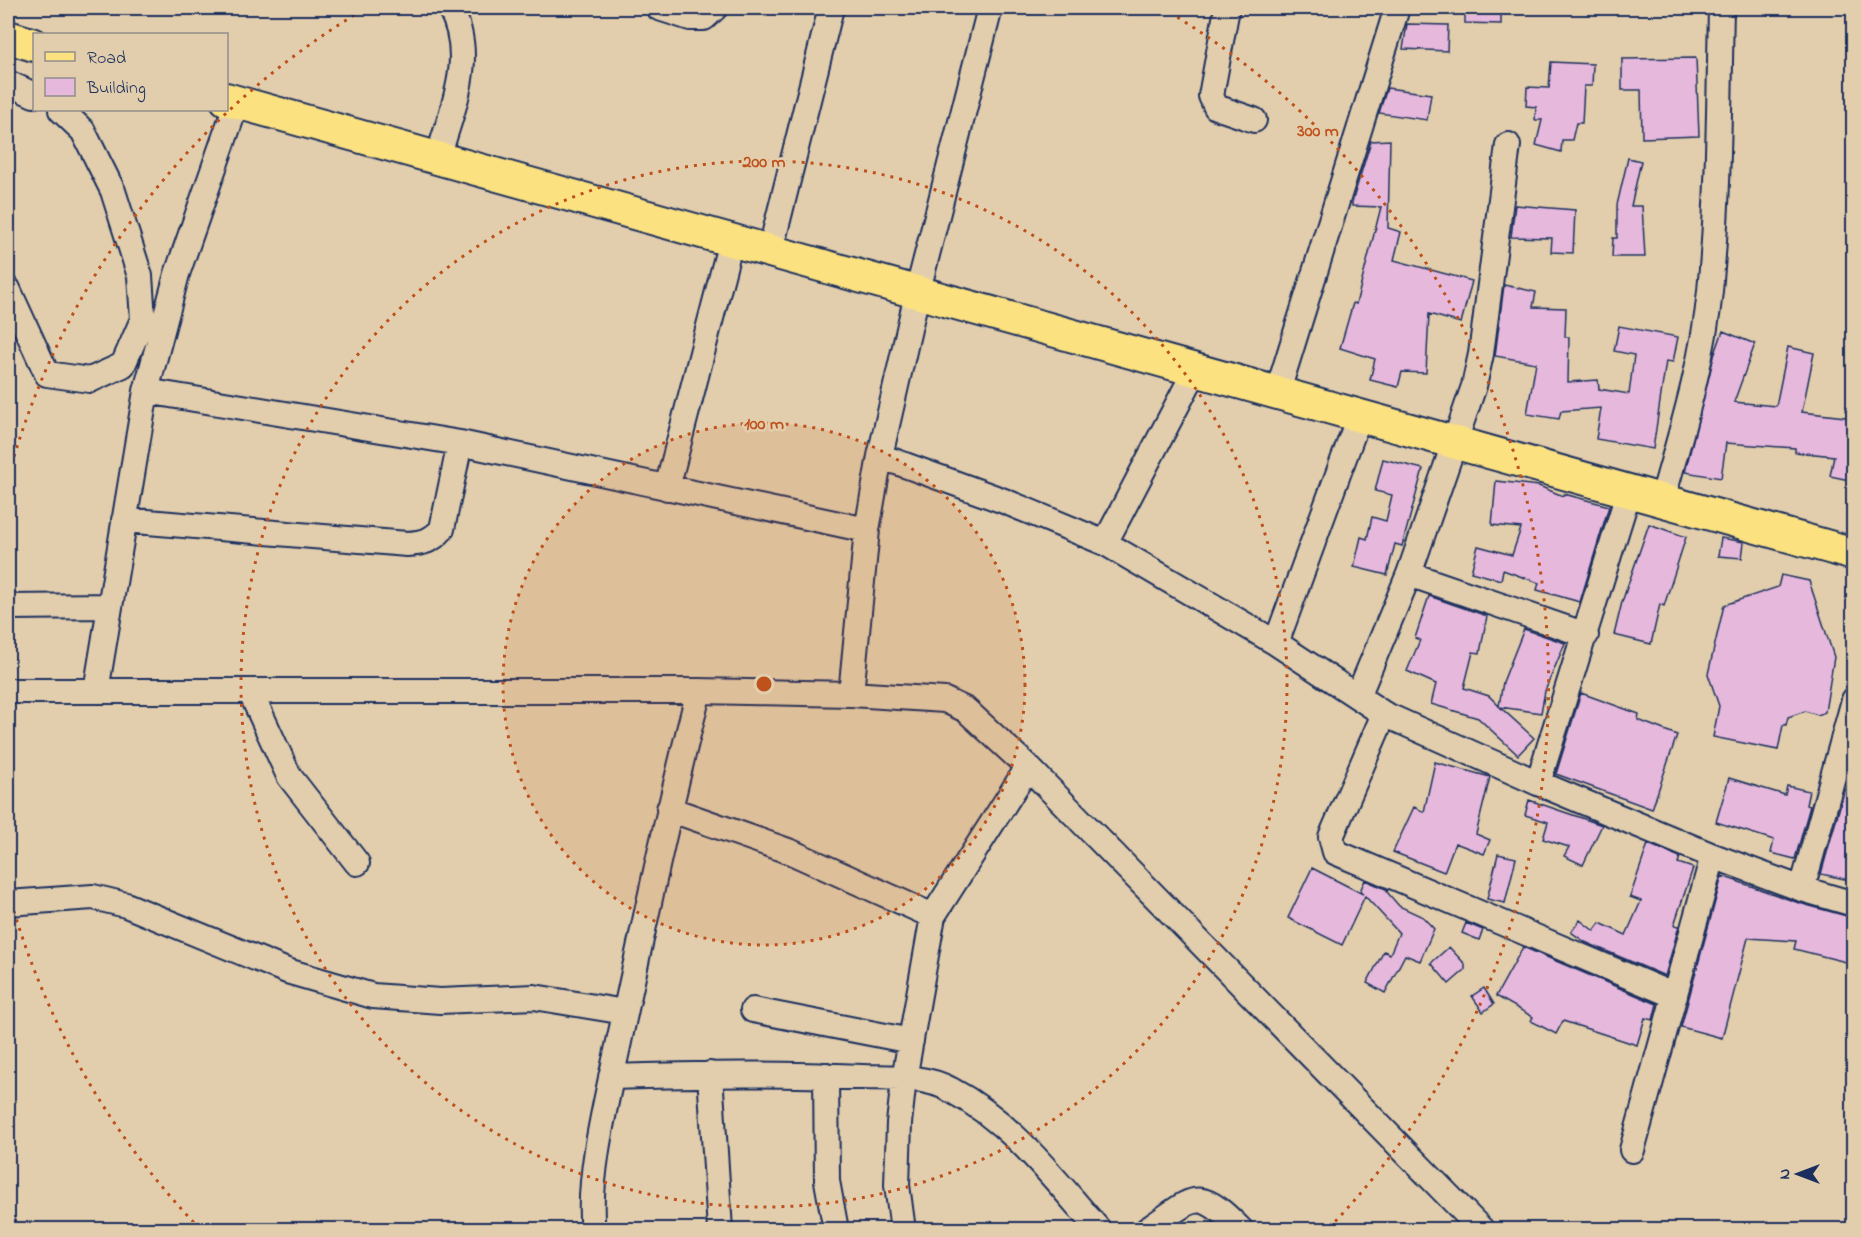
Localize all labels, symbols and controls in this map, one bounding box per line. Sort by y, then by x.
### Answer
legend [33,33,228,111]
text: Road [87,46,126,72]
text: Building [86,76,146,103]
text: 300 m [1296,119,1339,145]
text: 200 m [742,150,786,176]
text: 100 m [744,412,784,438]
centre of rings [754,674,774,694]
north arrow [1768,1144,1828,1204]
text: N [1773,1168,1797,1179]

